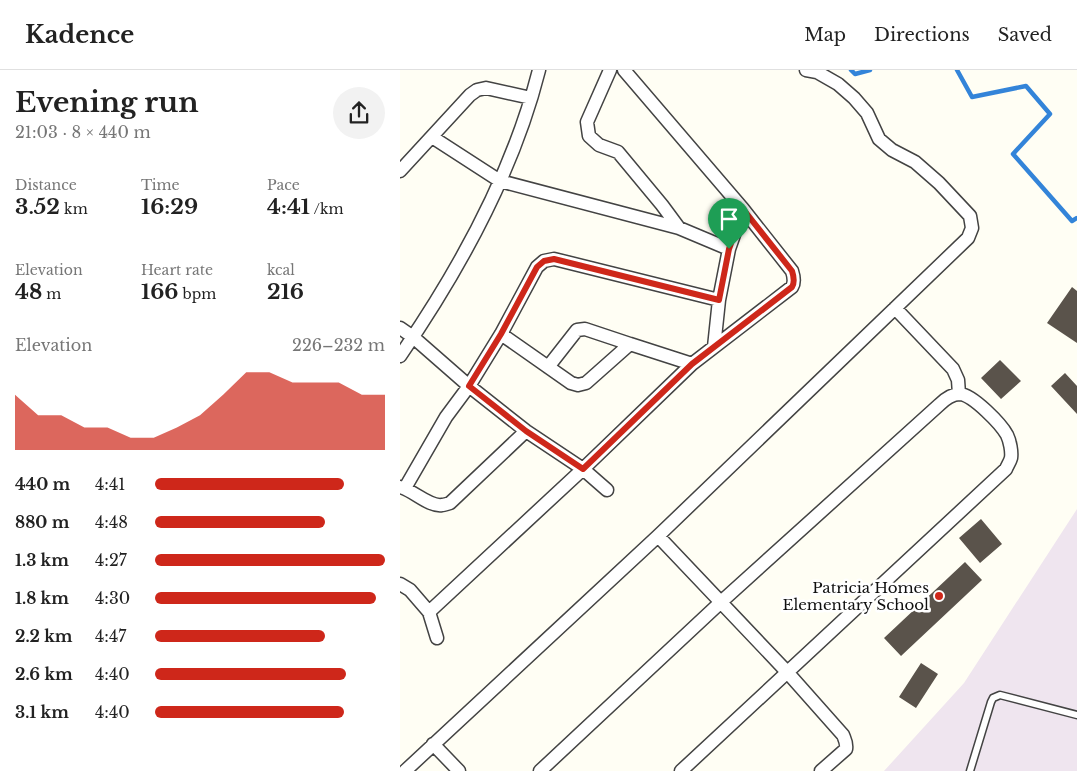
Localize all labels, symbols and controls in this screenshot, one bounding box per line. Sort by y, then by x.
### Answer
text: Kadence [25,20,134,49]
text: Map [804,24,846,46]
text: Directions [874,24,970,46]
text: Saved [998,24,1052,46]
text: Evening run [15,85,199,120]
button: share [333,87,385,139]
text: 21:03 · 8 × 440 m [15,122,151,142]
text: Distance [15,176,77,194]
text: Time [141,176,180,194]
text: Pace [267,176,300,194]
text: 3.52 [15,194,60,220]
text: 16:29 [141,194,198,220]
text: 4:41 [267,194,310,220]
pin [708,198,750,249]
text: km [60,200,88,218]
text: /km [310,200,344,218]
icon: arrive [715,205,743,233]
text: Elevation [15,261,83,279]
text: Heart rate [141,261,213,279]
text: kcal [267,261,295,279]
text: 48 [15,279,42,305]
text: 166 [141,279,178,305]
text: 216 [267,279,304,305]
text: m [42,285,61,303]
text: bpm [178,285,216,303]
text: Elevation [15,335,92,355]
text: 226–232 m [292,335,385,355]
text: 440 m [15,474,70,494]
text: 4:41 [95,474,125,494]
text: 880 m [15,512,69,532]
text: 4:48 [95,512,128,532]
text: 1.3 km [15,550,69,570]
text: 4:27 [95,550,127,570]
place label: Patricia Homes Elementary School [783,578,929,614]
text: 1.8 km [15,588,69,608]
text: 4:30 [95,588,130,608]
marker: Patricia Homes Elementary School [933,590,945,602]
text: 2.2 km [15,626,73,646]
text: 4:47 [95,626,126,646]
text: 2.6 km [15,664,73,684]
text: 4:40 [95,664,130,684]
text: 3.1 km [15,702,69,722]
text: 4:40 [95,702,130,722]

